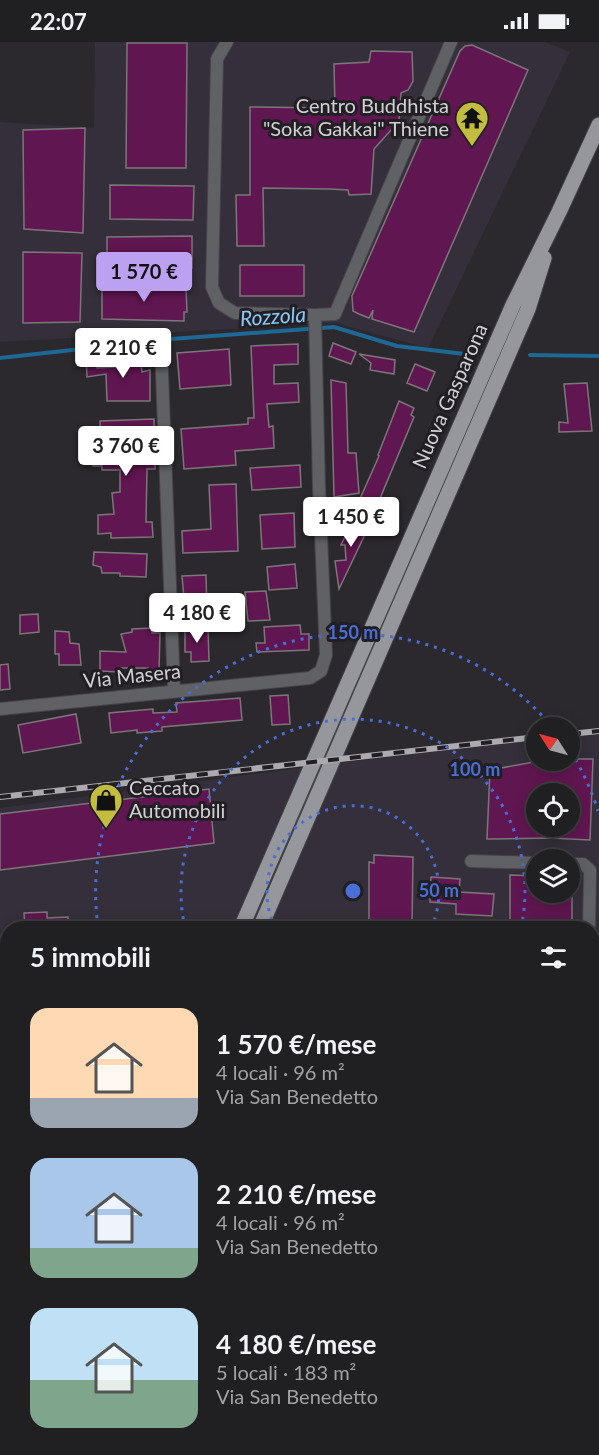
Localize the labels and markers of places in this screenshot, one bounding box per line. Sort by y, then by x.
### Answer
place label: Centro Buddhista "Soka Gakkai" Thiene [263,93,449,140]
temple icon: Centro Buddhista "Soka Gakkai" Thiene [454,100,490,147]
pin: 1 570 € [89,252,199,303]
pin: 2 210 € [68,328,178,379]
pin: 3 760 € [71,426,181,477]
pin: 1 450 € [296,497,406,548]
pin: 4 180 € [142,593,252,644]
place label: Ceccato Automobili [129,775,225,822]
shop icon: Ceccato Automobili [88,782,124,829]
centre of rings [343,881,363,901]

